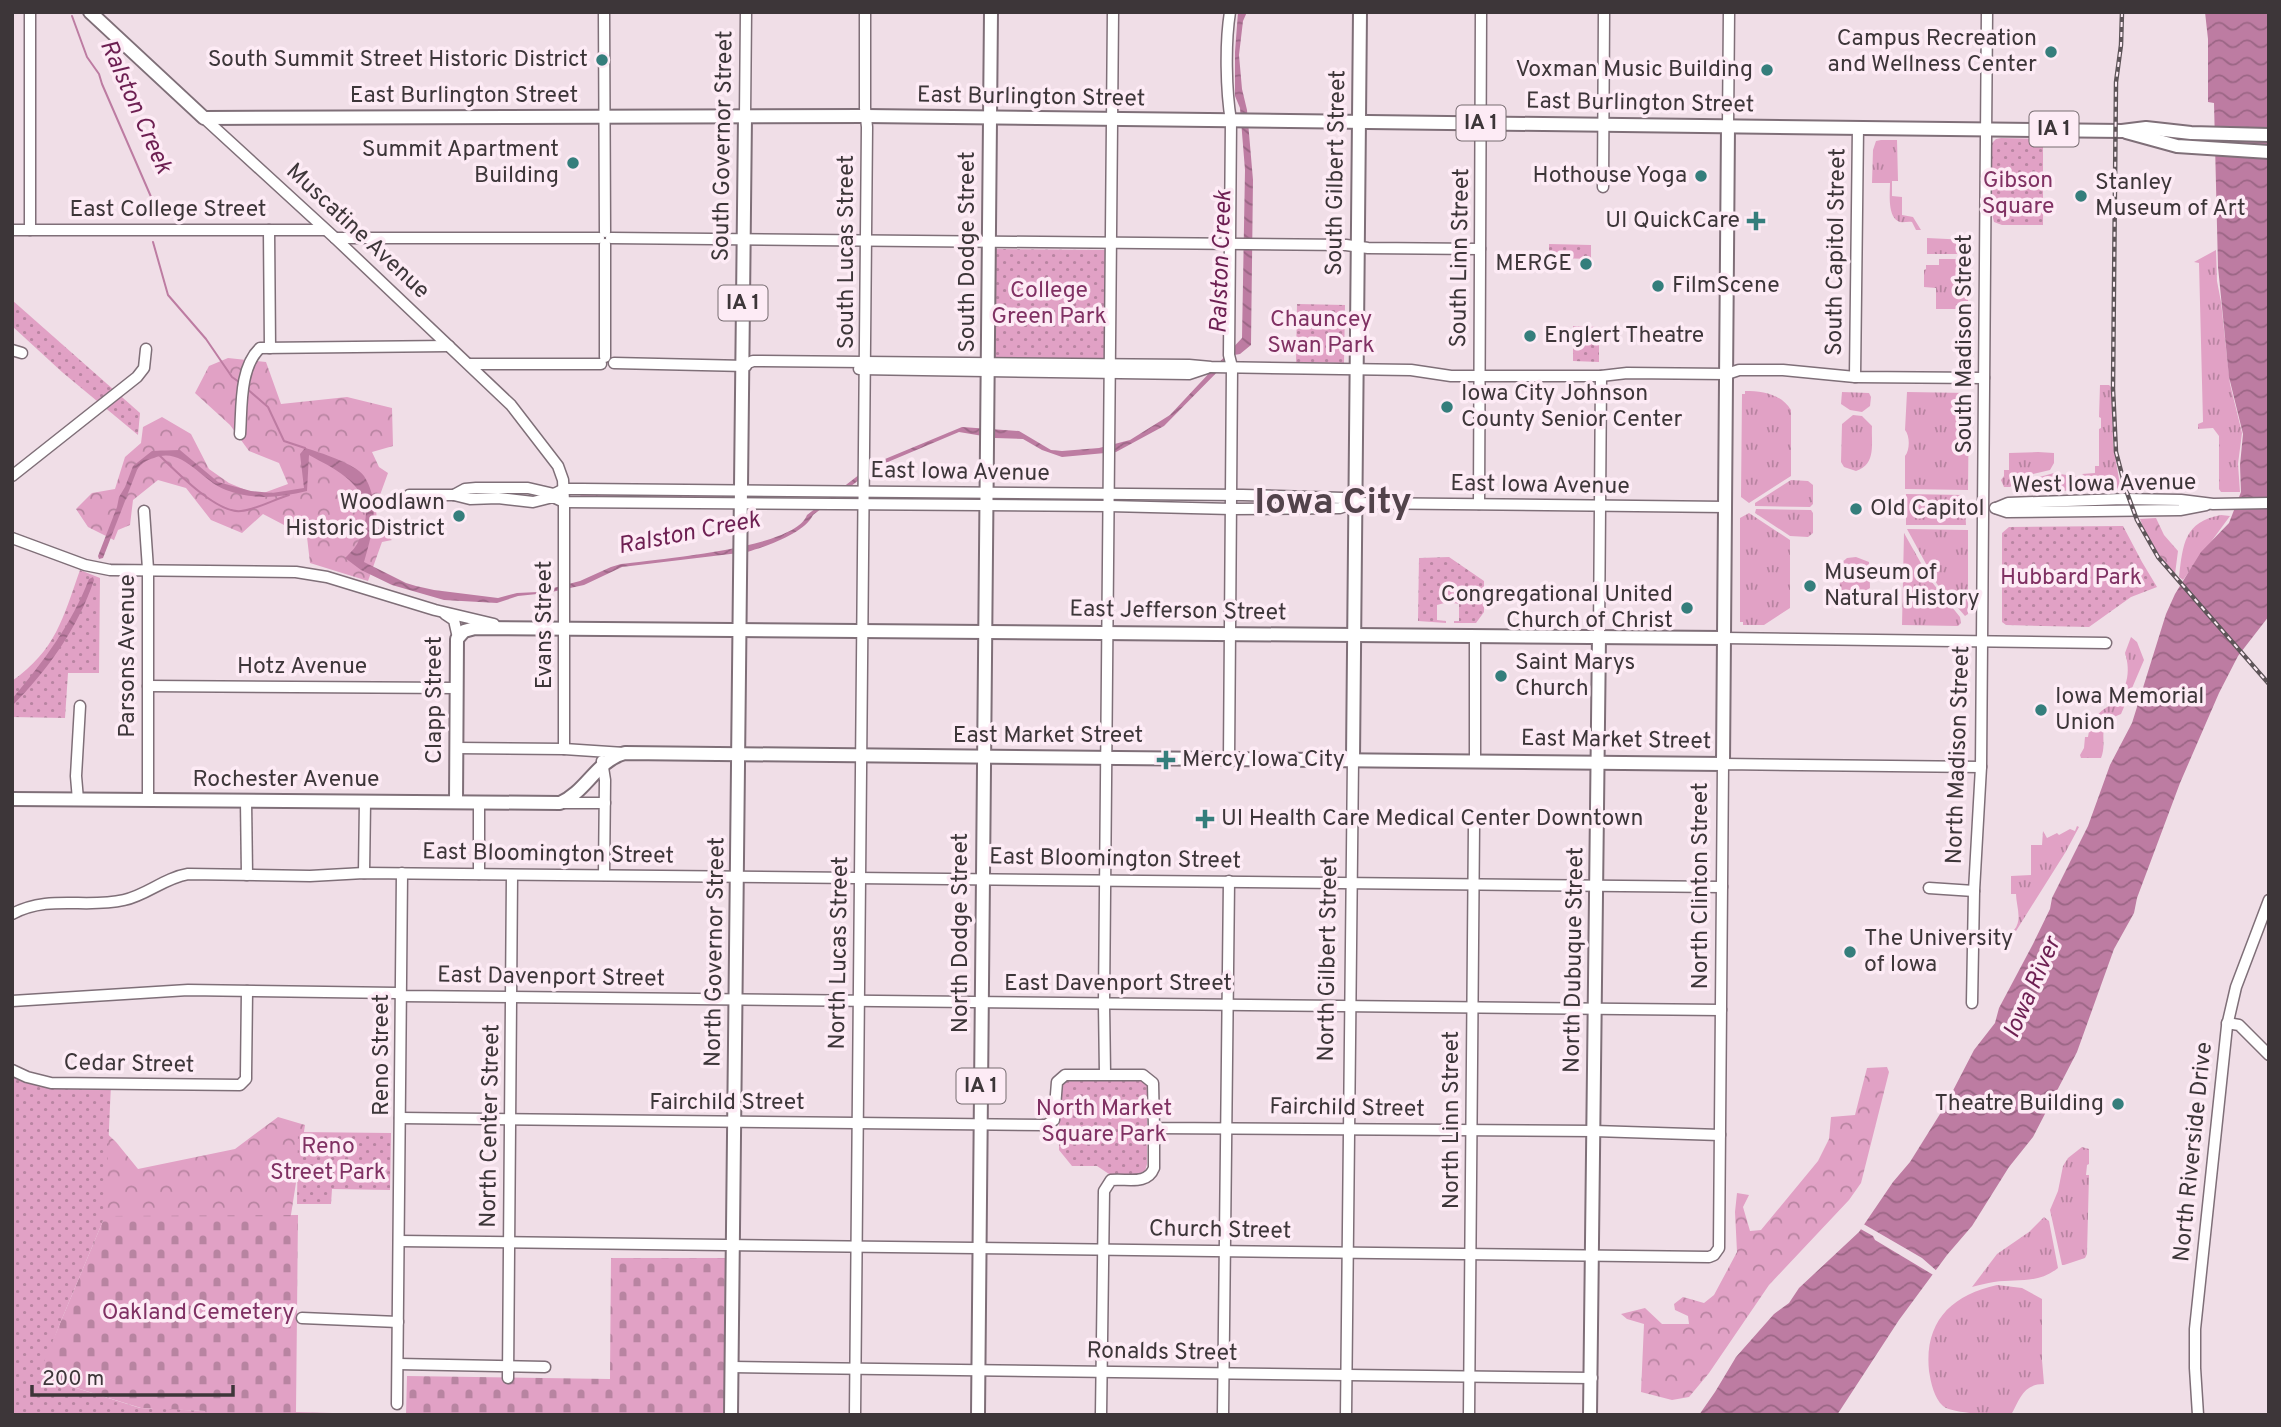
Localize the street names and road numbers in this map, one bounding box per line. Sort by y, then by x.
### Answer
street label: South Governor Street [707,30,741,262]
street label: South Gilbert Street [1321,70,1353,276]
street label: East Burlington Street [350,82,578,111]
street label: East Burlington Street [917,82,1145,114]
street label: East Burlington Street [1526,88,1754,120]
road number: IA 1 [1456,106,1506,140]
road number: IA 1 [2030,111,2078,146]
street label: South Capitol Street [1821,148,1853,356]
street label: South Dodge Street [954,151,983,353]
street label: South Lucas Street [833,155,862,349]
street label: Muscatine Avenue [279,158,435,306]
street label: South Linn Street [1445,168,1477,348]
street label: East College Street [69,196,267,225]
street label: South Madison Street [1951,234,1980,454]
road number: IA 1 [718,286,768,320]
street label: East Iowa Avenue [870,457,1050,489]
street label: West Iowa Avenue [2012,469,2196,501]
street label: East Iowa Avenue [1450,470,1630,502]
street label: Evans Street [531,561,560,689]
street label: Parsons Avenue [114,574,143,738]
street label: East Jefferson Street [1069,596,1287,628]
street label: Clapp Street [421,636,450,764]
street label: North Madison Street [1941,645,1977,865]
street label: Hotz Avenue [237,653,367,682]
street label: East Market Street [953,722,1143,751]
street label: East Market Street [1520,725,1712,757]
street label: Rochester Avenue [193,766,379,795]
street label: North Clinton Street [1687,782,1716,990]
street label: North Dodge Street [947,833,976,1033]
street label: North Governor Street [699,837,733,1067]
street label: East Bloomington Street [422,838,674,872]
street label: East Bloomington Street [989,843,1241,877]
street label: North Dubuque Street [1559,847,1591,1073]
street label: North Lucas Street [824,856,856,1050]
street label: North Gilbert Street [1313,856,1345,1062]
street label: East Davenport Street [437,962,665,994]
street label: East Davenport Street [1004,970,1232,999]
street label: Reno Street [368,994,397,1116]
street label: North Center Street [475,1024,507,1228]
street label: North Linn Street [1438,1031,1467,1209]
street label: North Riverside Drive [2168,1041,2220,1263]
street label: Cedar Street [63,1049,195,1081]
road number: IA 1 [956,1068,1006,1104]
street label: Fairchild Street [649,1089,805,1118]
street label: Fairchild Street [1269,1093,1425,1125]
street label: Church Street [1149,1215,1291,1247]
street label: Ronalds Street [1086,1337,1238,1369]

